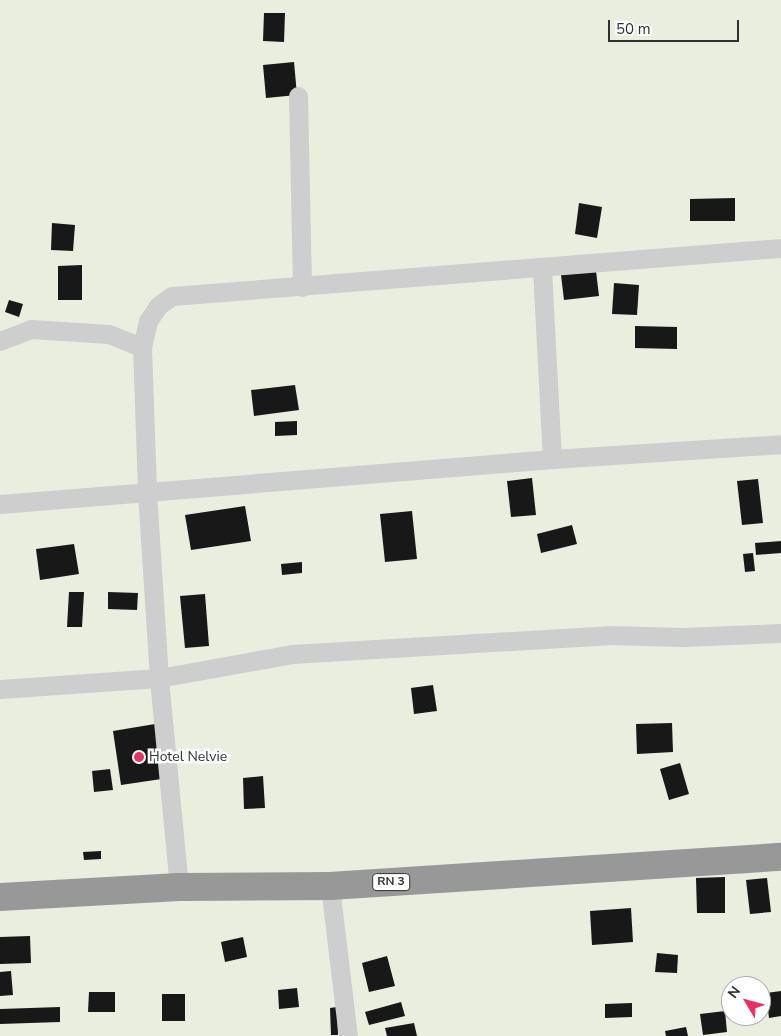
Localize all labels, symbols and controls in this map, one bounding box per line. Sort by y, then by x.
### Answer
scale bar [611,10,742,42]
text: 50 m [616,19,651,39]
place label: Hotel Nelvie [149,749,227,765]
marker: Hotel Nelvie [133,751,145,763]
road number: RN 3 [371,872,411,892]
north arrow [721,976,771,1026]
text: N [724,982,745,1002]

